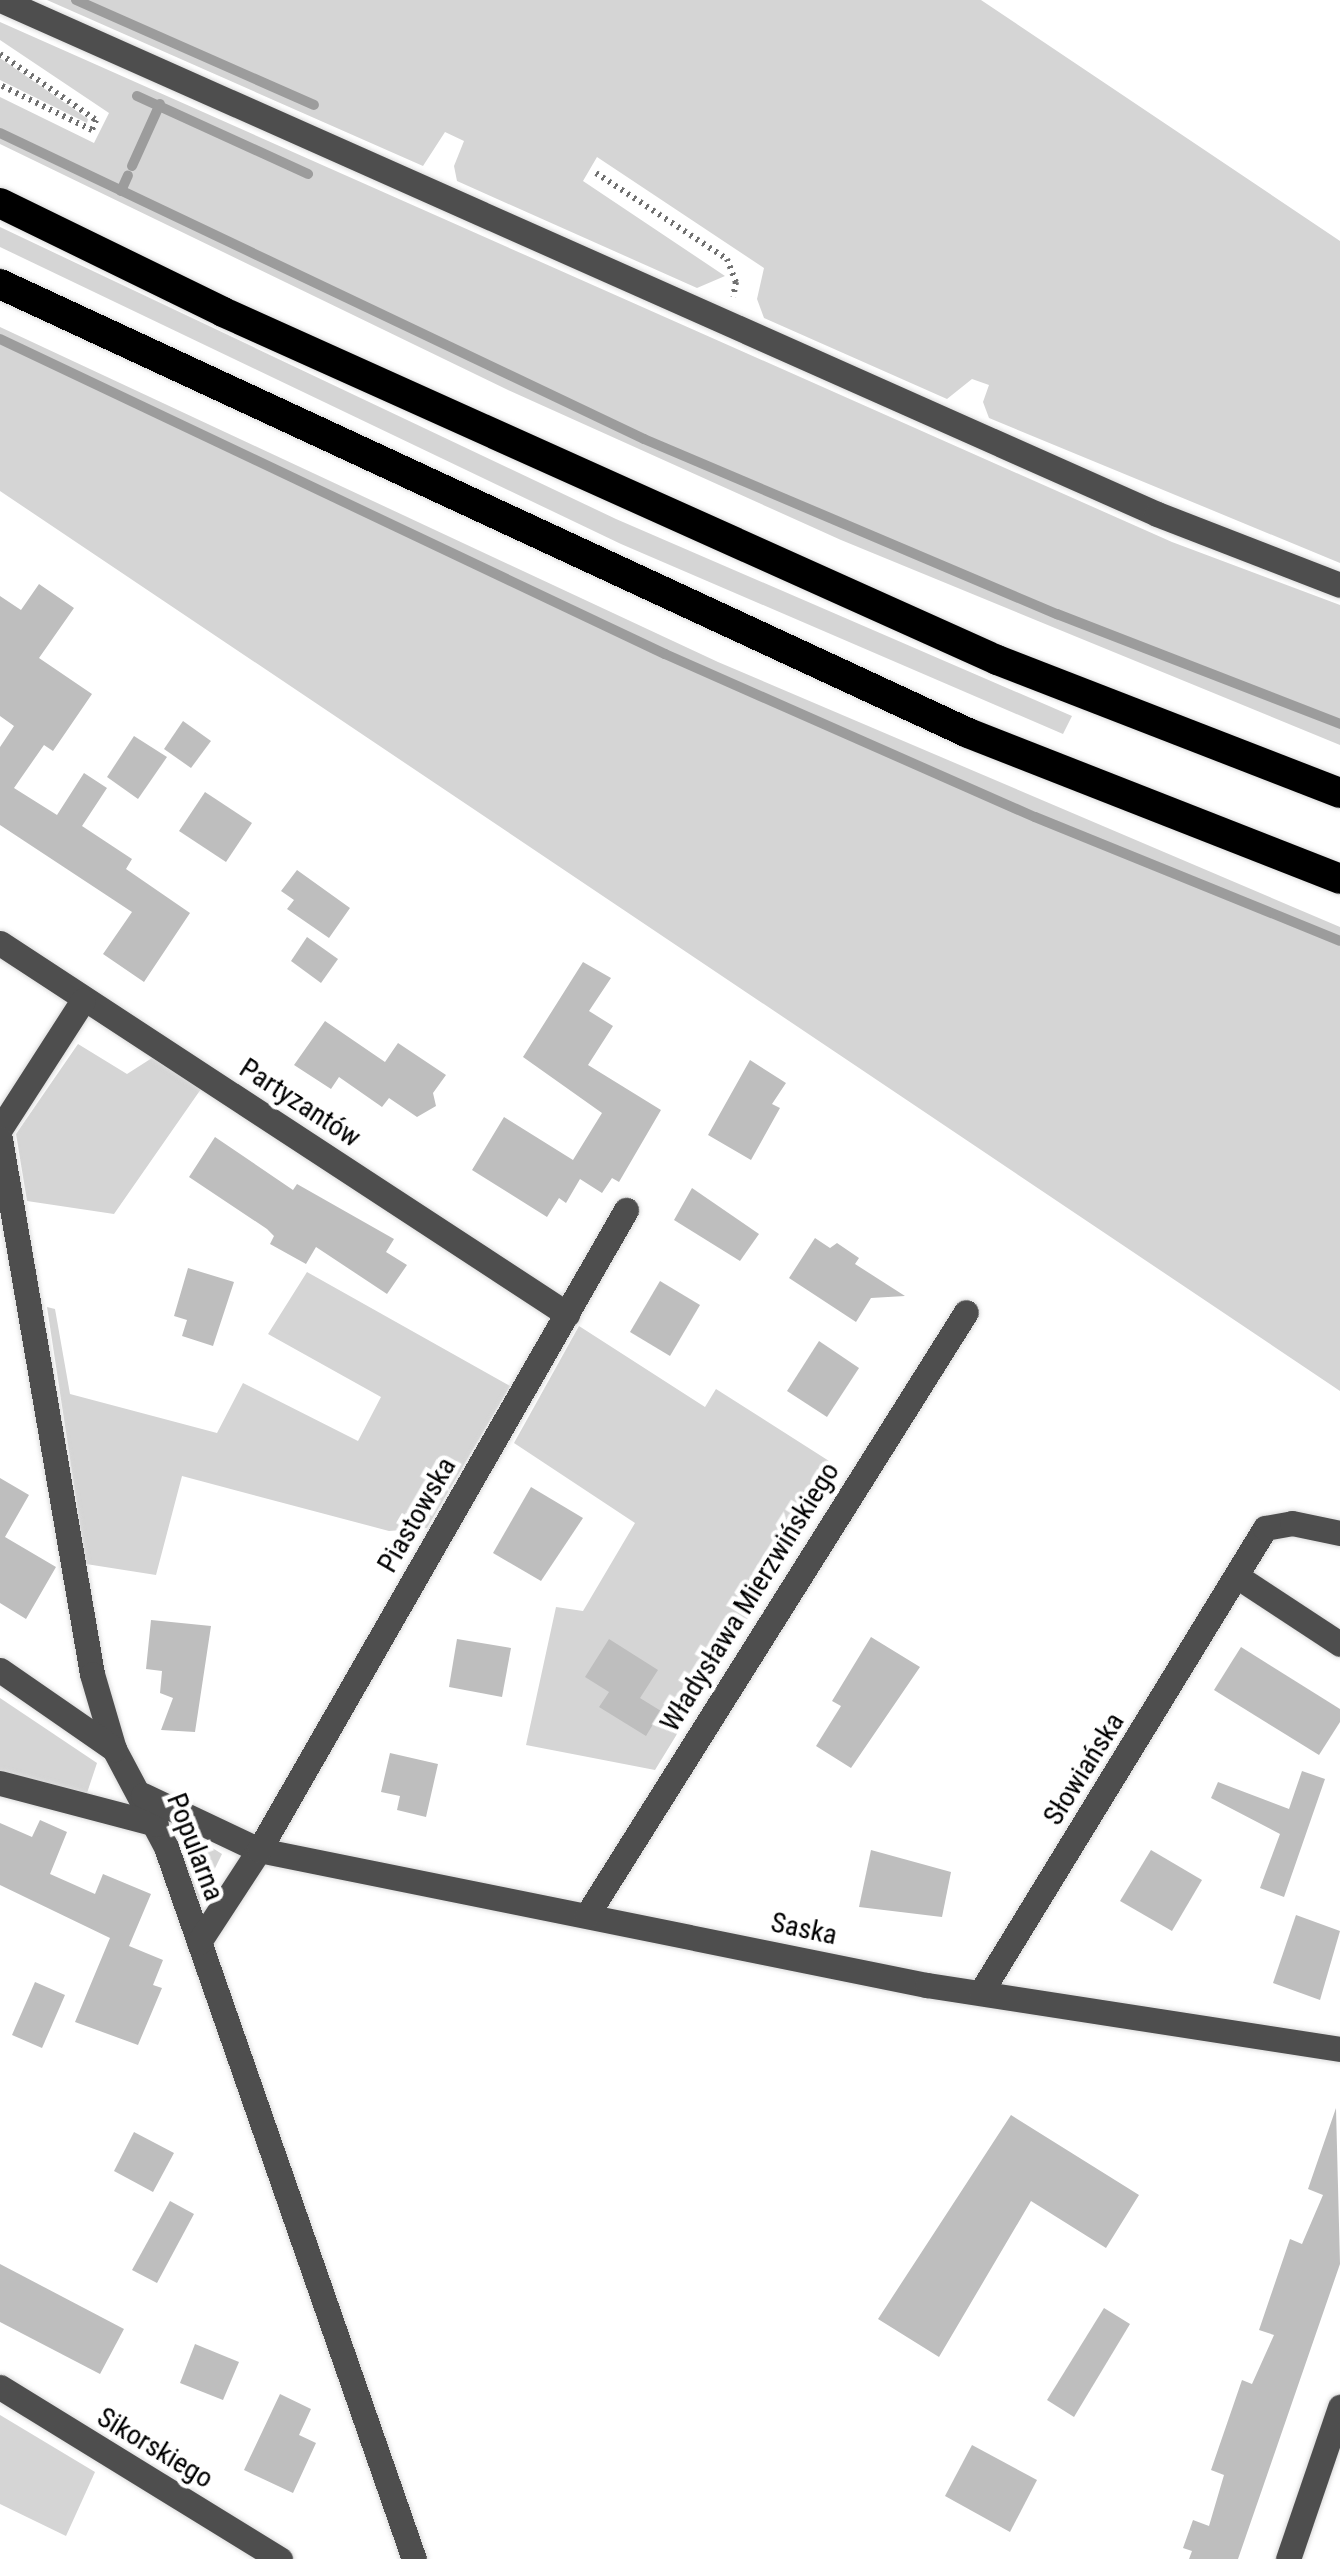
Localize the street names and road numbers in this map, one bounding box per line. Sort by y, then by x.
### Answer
street label: Partyzantów [233,1051,367,1155]
street label: Piastowska [371,1452,463,1578]
street label: Władysława Mierzwińskiego [653,1456,847,1738]
street label: Słowiańska [1036,1707,1132,1831]
street label: Popularna [159,1789,231,1905]
street label: Saska [768,1906,840,1952]
street label: Sikorskiego [91,2400,219,2496]

